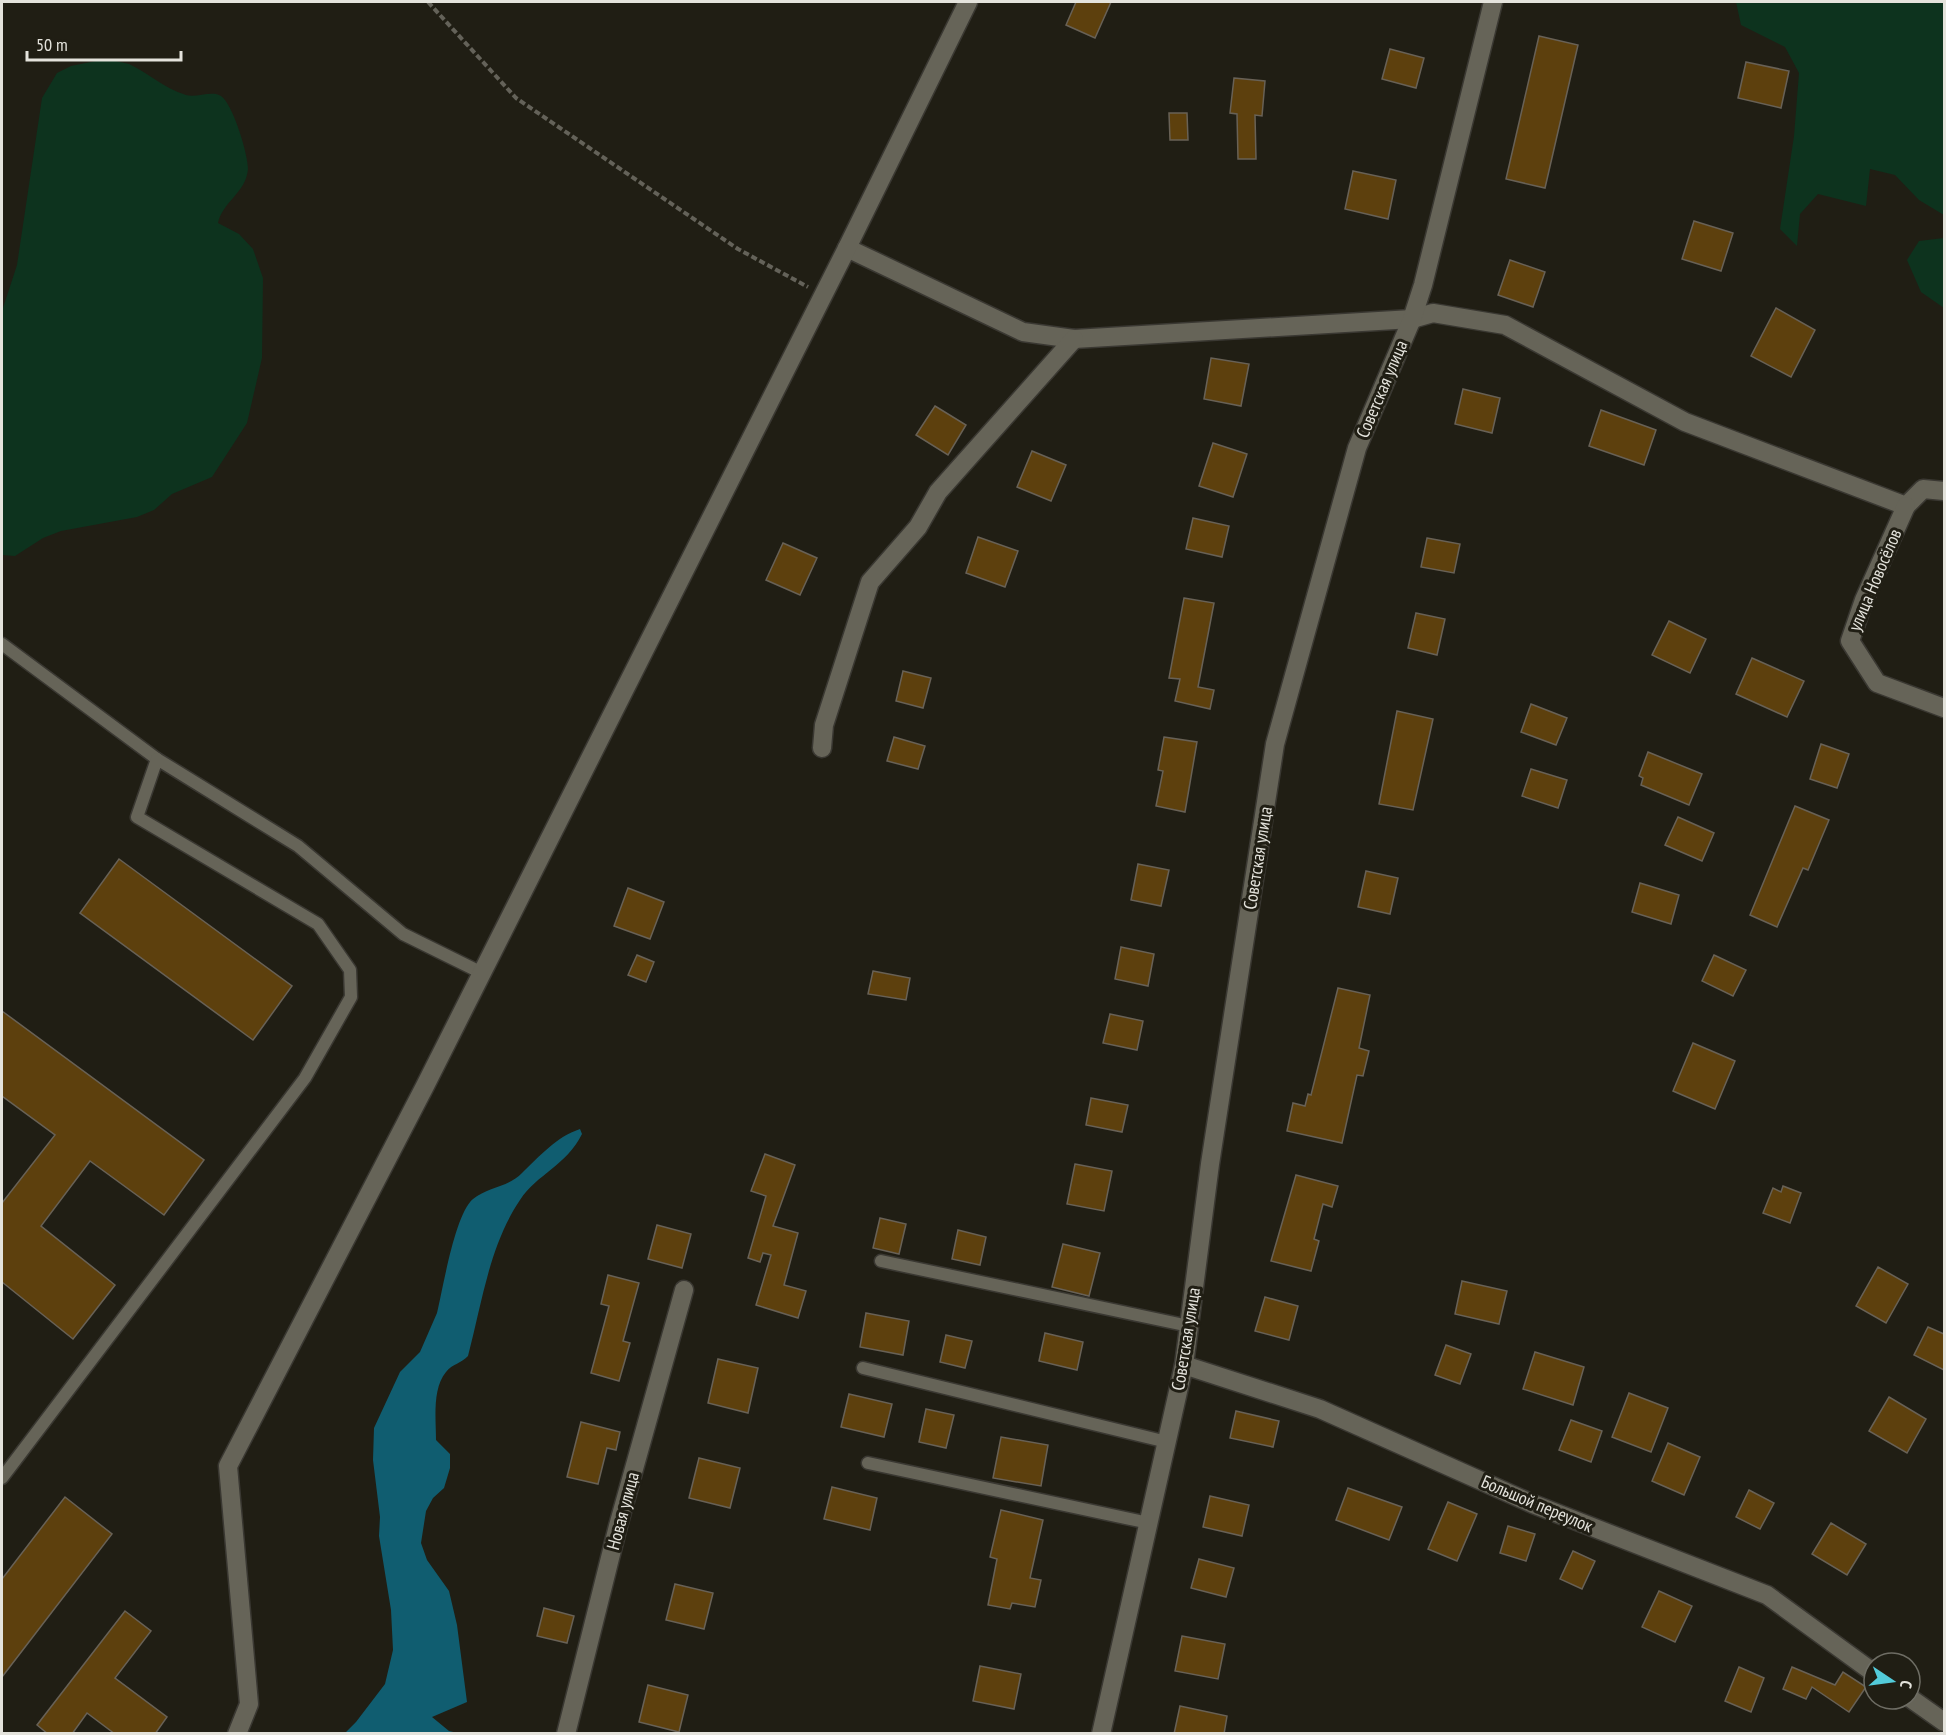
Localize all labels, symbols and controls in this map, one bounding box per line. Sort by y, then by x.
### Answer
scale bar [27,24,182,62]
text: 50 m [36,33,68,56]
street label: Советская улица [1351,336,1412,441]
street label: улица Новосёлов [1843,525,1906,634]
street label: Советская улица [1238,805,1277,911]
street label: Советская улица [1166,1286,1205,1392]
street label: Новая улица [601,1469,644,1552]
street label: Большой переулок [1478,1470,1596,1537]
north arrow [1862,1651,1922,1711]
text: С [1896,1679,1917,1691]

